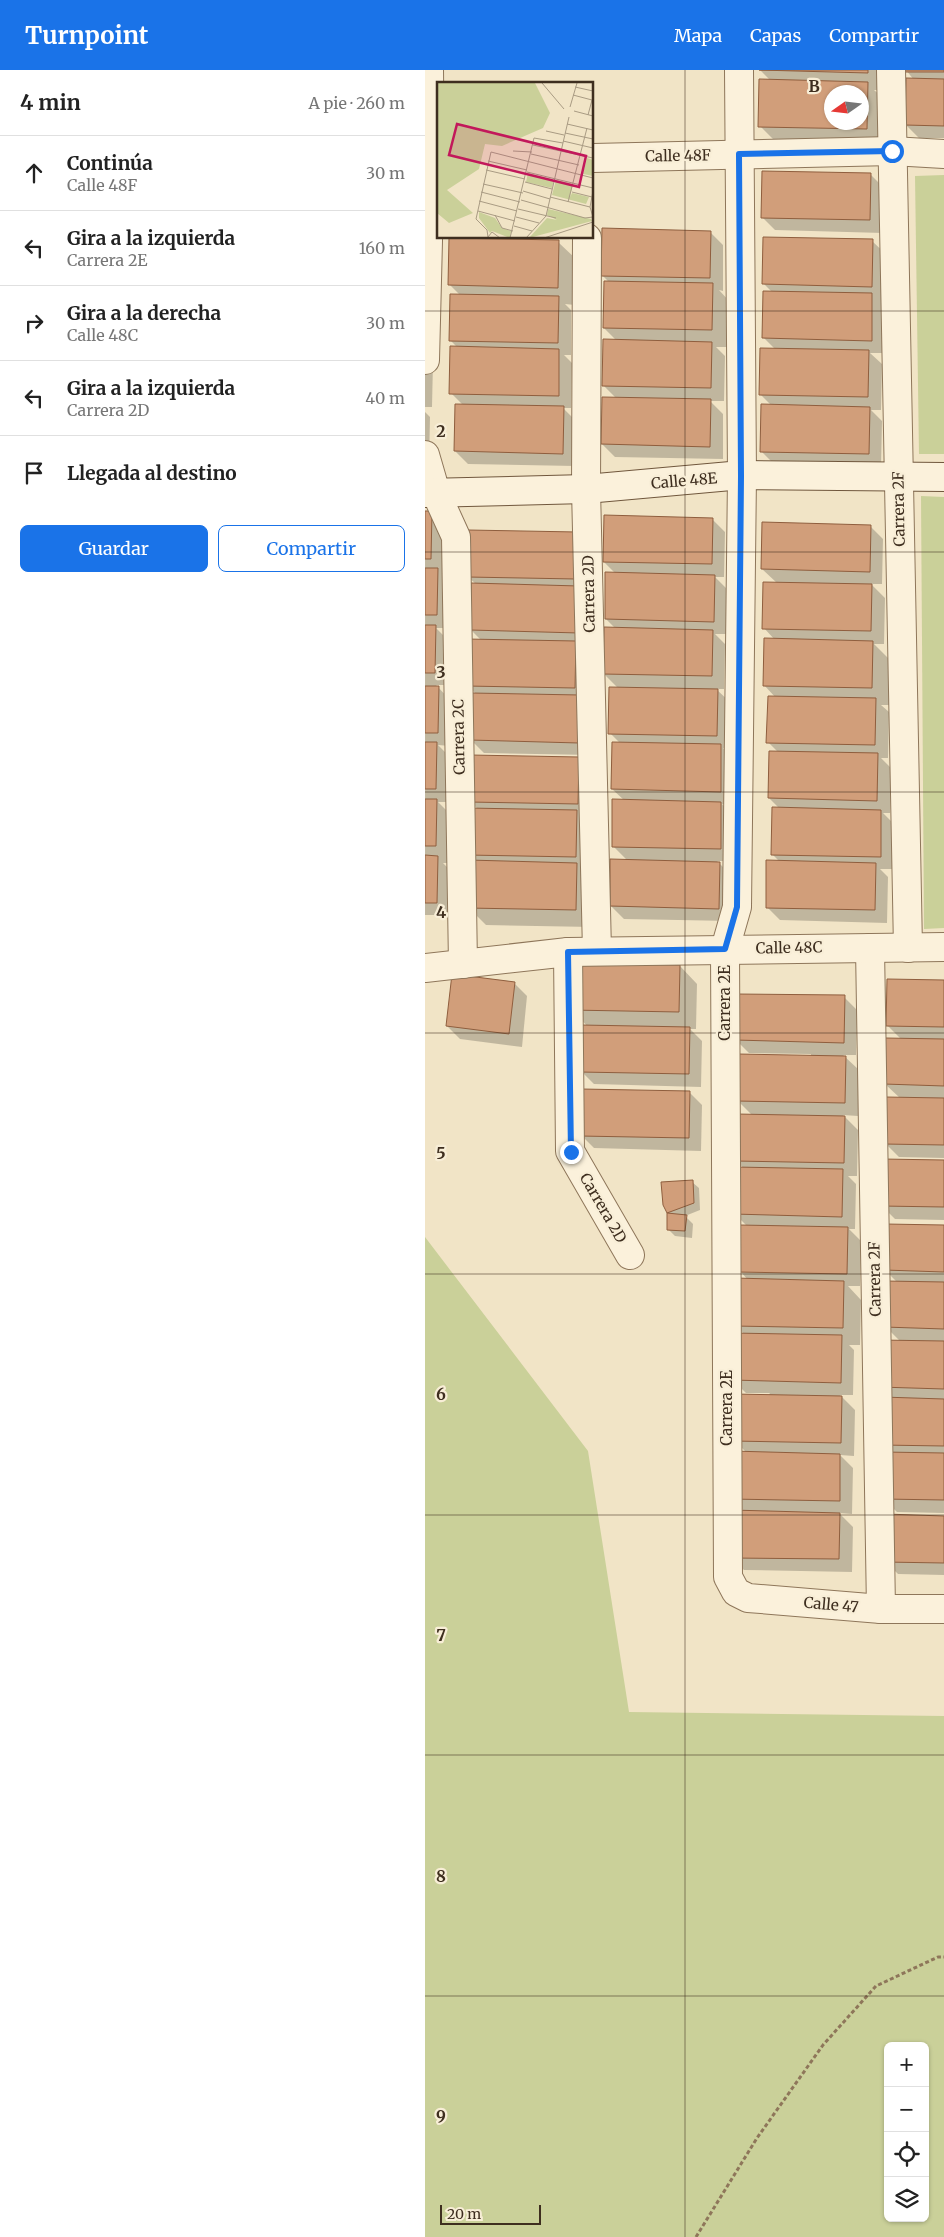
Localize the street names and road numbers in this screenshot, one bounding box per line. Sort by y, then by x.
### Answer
street label: Calle 48F [645,145,711,166]
street label: Calle 48E [650,468,718,493]
street label: Carrera 2F [888,471,909,547]
street label: Carrera 2D [578,555,599,633]
street label: Carrera 2C [448,699,469,775]
street label: Calle 48C [755,937,823,958]
street label: Carrera 2E [715,965,734,1041]
street label: Carrera 2D [576,1170,631,1246]
street label: Carrera 2F [864,1241,885,1317]
street label: Carrera 2E [717,1370,736,1446]
street label: Calle 47 [803,1593,860,1616]

